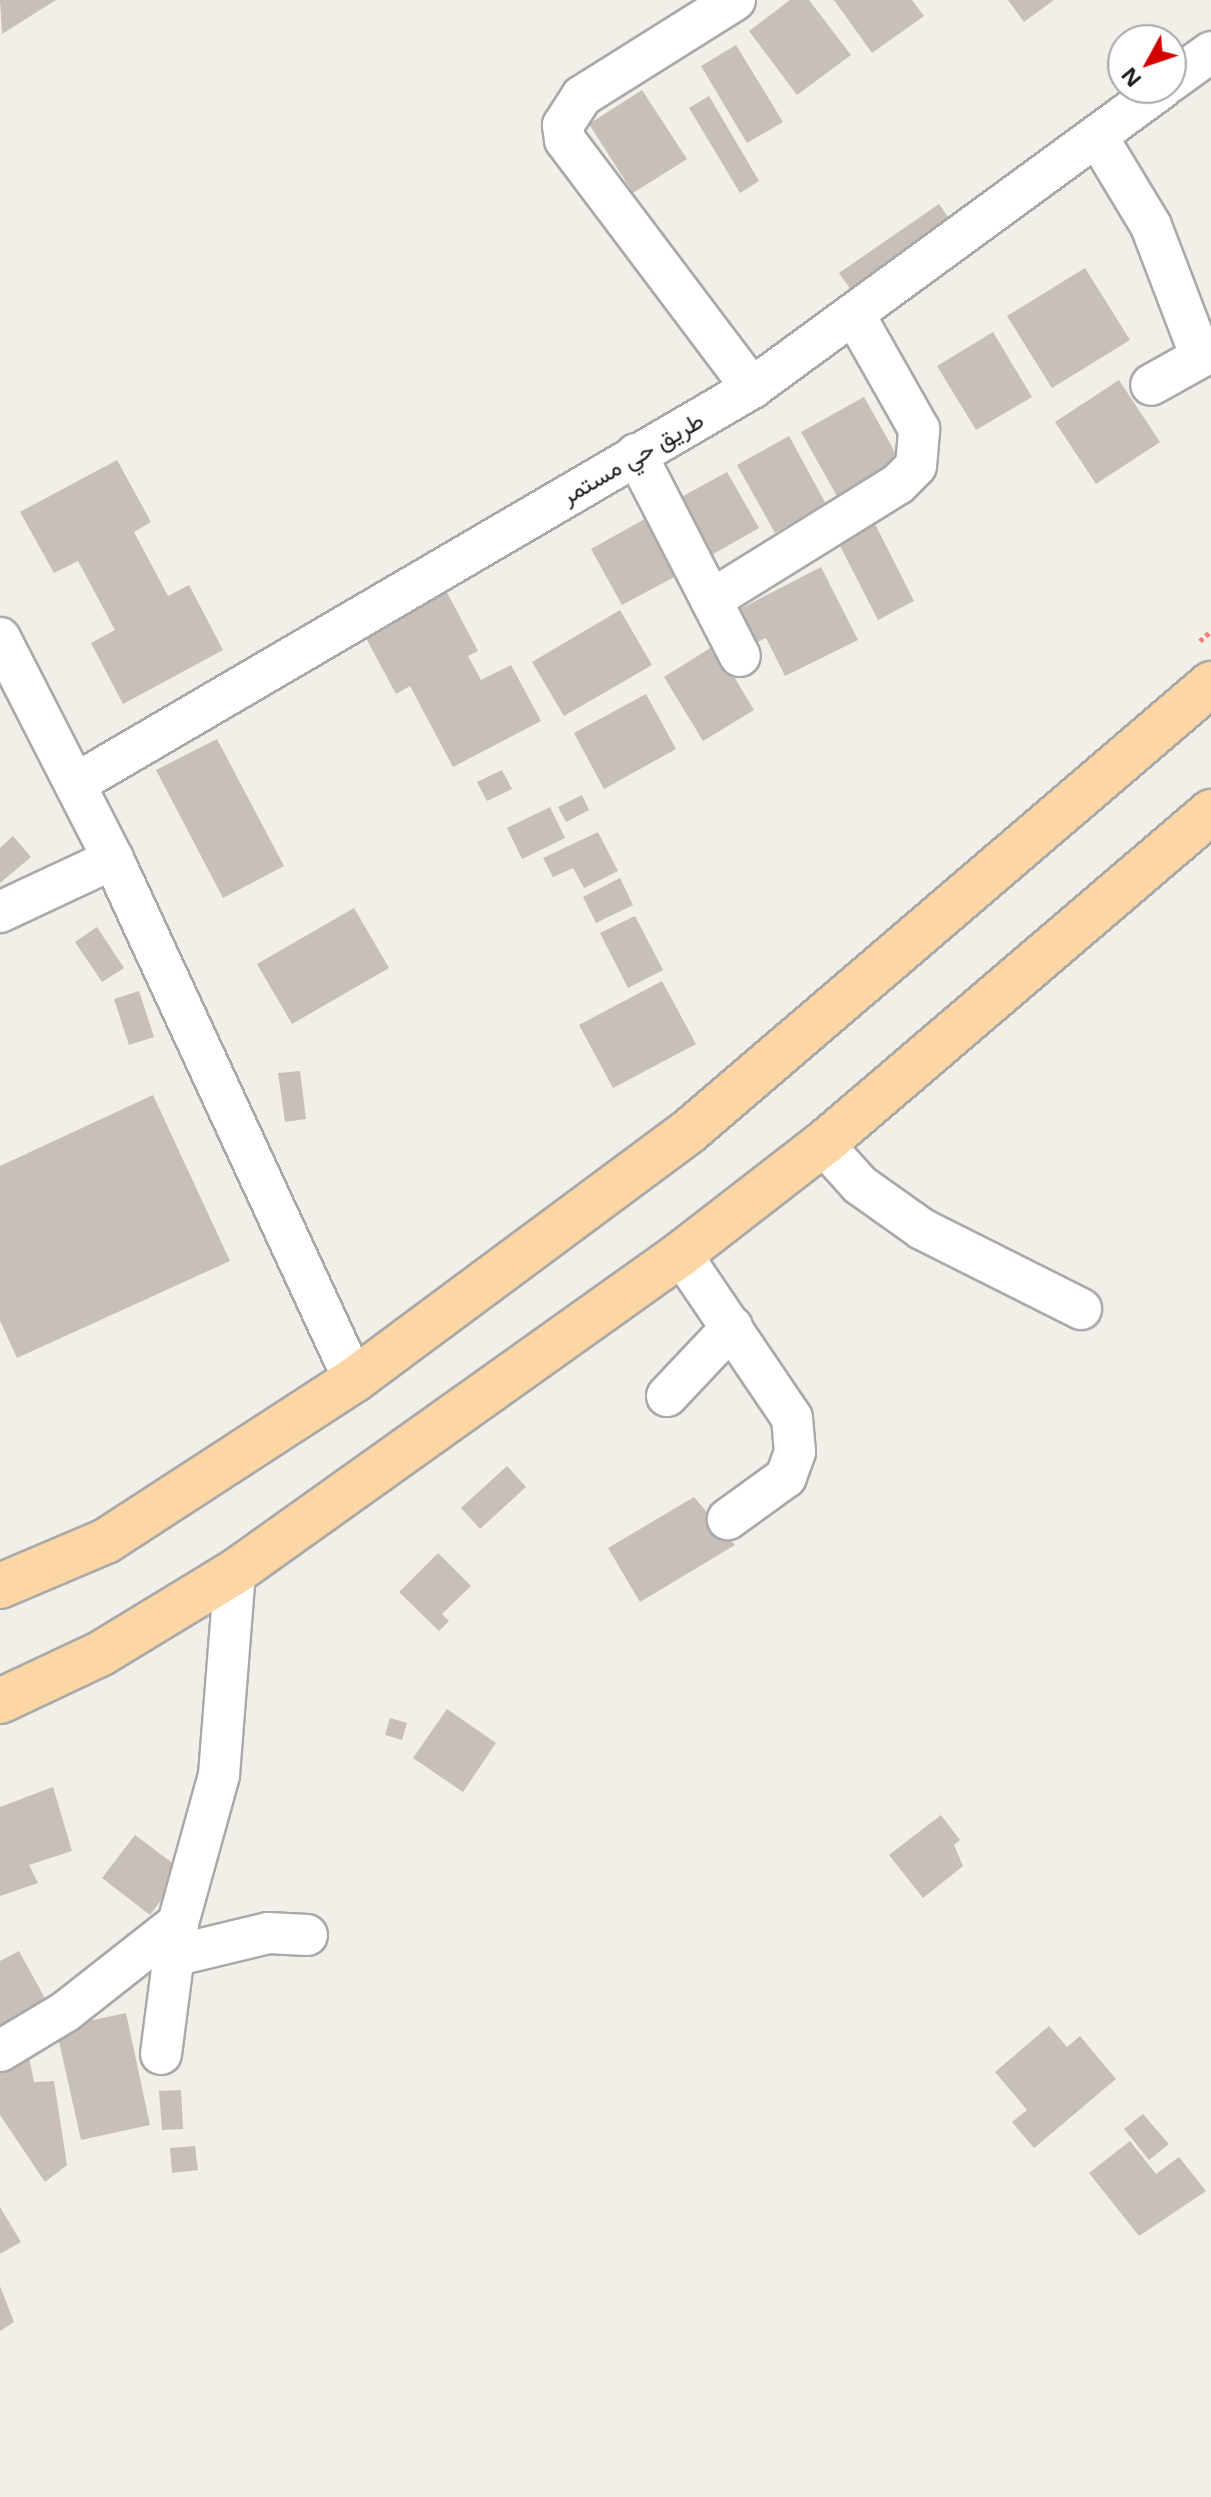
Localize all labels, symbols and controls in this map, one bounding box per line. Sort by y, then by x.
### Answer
north arrow [1107,24,1187,104]
text: N [1113,62,1147,95]
street label: طريق حي مستمر [556,405,708,509]

